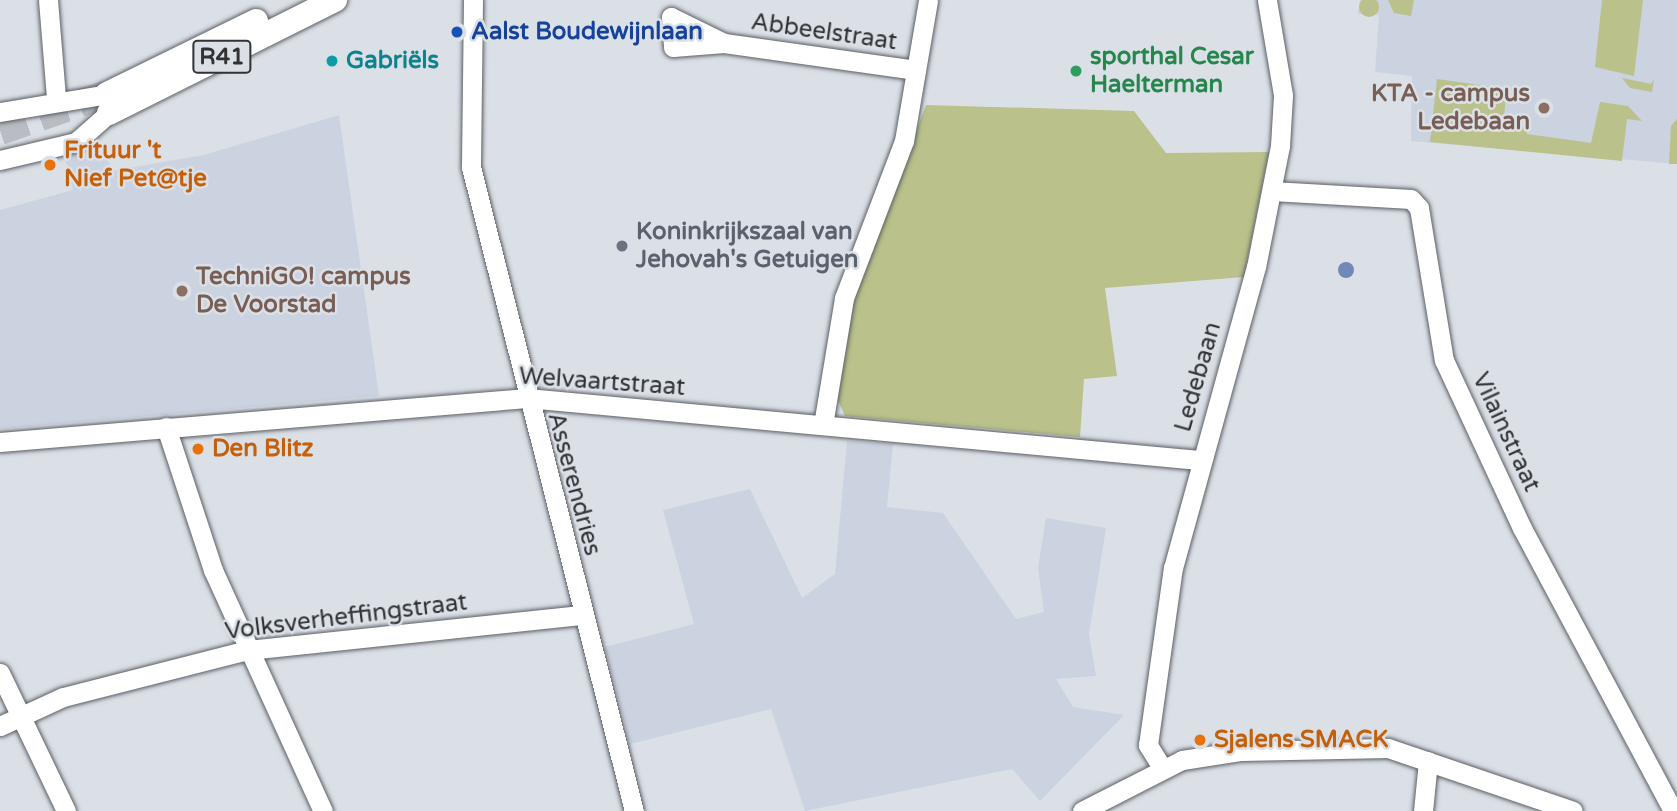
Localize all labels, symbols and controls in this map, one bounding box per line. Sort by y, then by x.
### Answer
street label: Abbeelstraat [749,8,899,56]
place label: Aalst Boudewijnlaan [471,18,703,46]
marker: Aalst Boudewijnlaan [449,24,465,40]
road number: R41 [192,38,252,76]
place label: sporthal Cesar Haelterman [1090,43,1254,99]
place label: Gabriëls [346,47,439,75]
marker: Gabriëls [324,53,340,69]
marker: sporthal Cesar Haelterman [1068,63,1084,79]
place label: KTA - campus Ledebaan [1371,80,1530,136]
marker: KTA - campus Ledebaan [1536,100,1552,116]
place label: Frituur 't Nief Pet@tje [64,137,207,193]
marker: Frituur 't Nief Pet@tje [42,157,58,173]
place label: Koninkrijkszaal van Jehovah's Getuigen [636,218,858,274]
marker: Koninkrijkszaal van Jehovah's Getuigen [614,238,630,254]
place label: TechniGO! campus De Voorstad [196,263,411,319]
marker: TechniGO! campus De Voorstad [174,283,190,299]
street label: Ledebaan [1169,319,1227,435]
street label: Welvaartstraat [518,362,686,402]
street label: Vilainstraat [1466,368,1546,496]
street label: Asserendries [541,409,607,559]
place label: Den Blitz [212,435,314,463]
marker: Den Blitz [190,441,206,457]
street label: Volksverheffingstraat [223,588,469,646]
place label: Sjalens SMACK [1214,726,1388,754]
marker: Sjalens SMACK [1192,732,1208,748]

